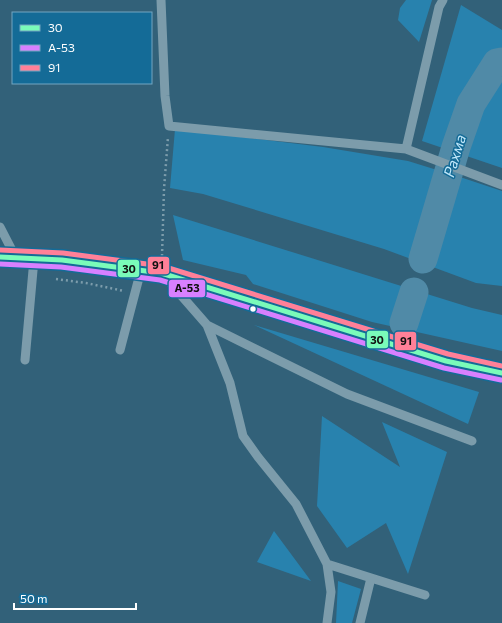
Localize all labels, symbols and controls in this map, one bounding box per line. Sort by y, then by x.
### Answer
legend [12,12,152,84]
text: 30 [48,20,63,34]
text: А-53 [48,40,75,54]
text: 91 [48,60,60,74]
water label: Рахма [439,132,469,179]
line badge: 91 [147,256,170,275]
text: 91 [152,258,164,271]
line badge: 30 [117,259,140,278]
text: 30 [122,262,136,275]
line badge: А-53 [168,279,206,298]
text: А-53 [174,281,200,294]
unlabelled marker [248,304,258,314]
line badge: 30 [366,330,389,349]
line badge: 91 [394,331,417,351]
text: 30 [370,333,384,346]
text: 91 [400,334,412,347]
scale bar [14,585,136,611]
text: 50 m [20,591,48,605]

